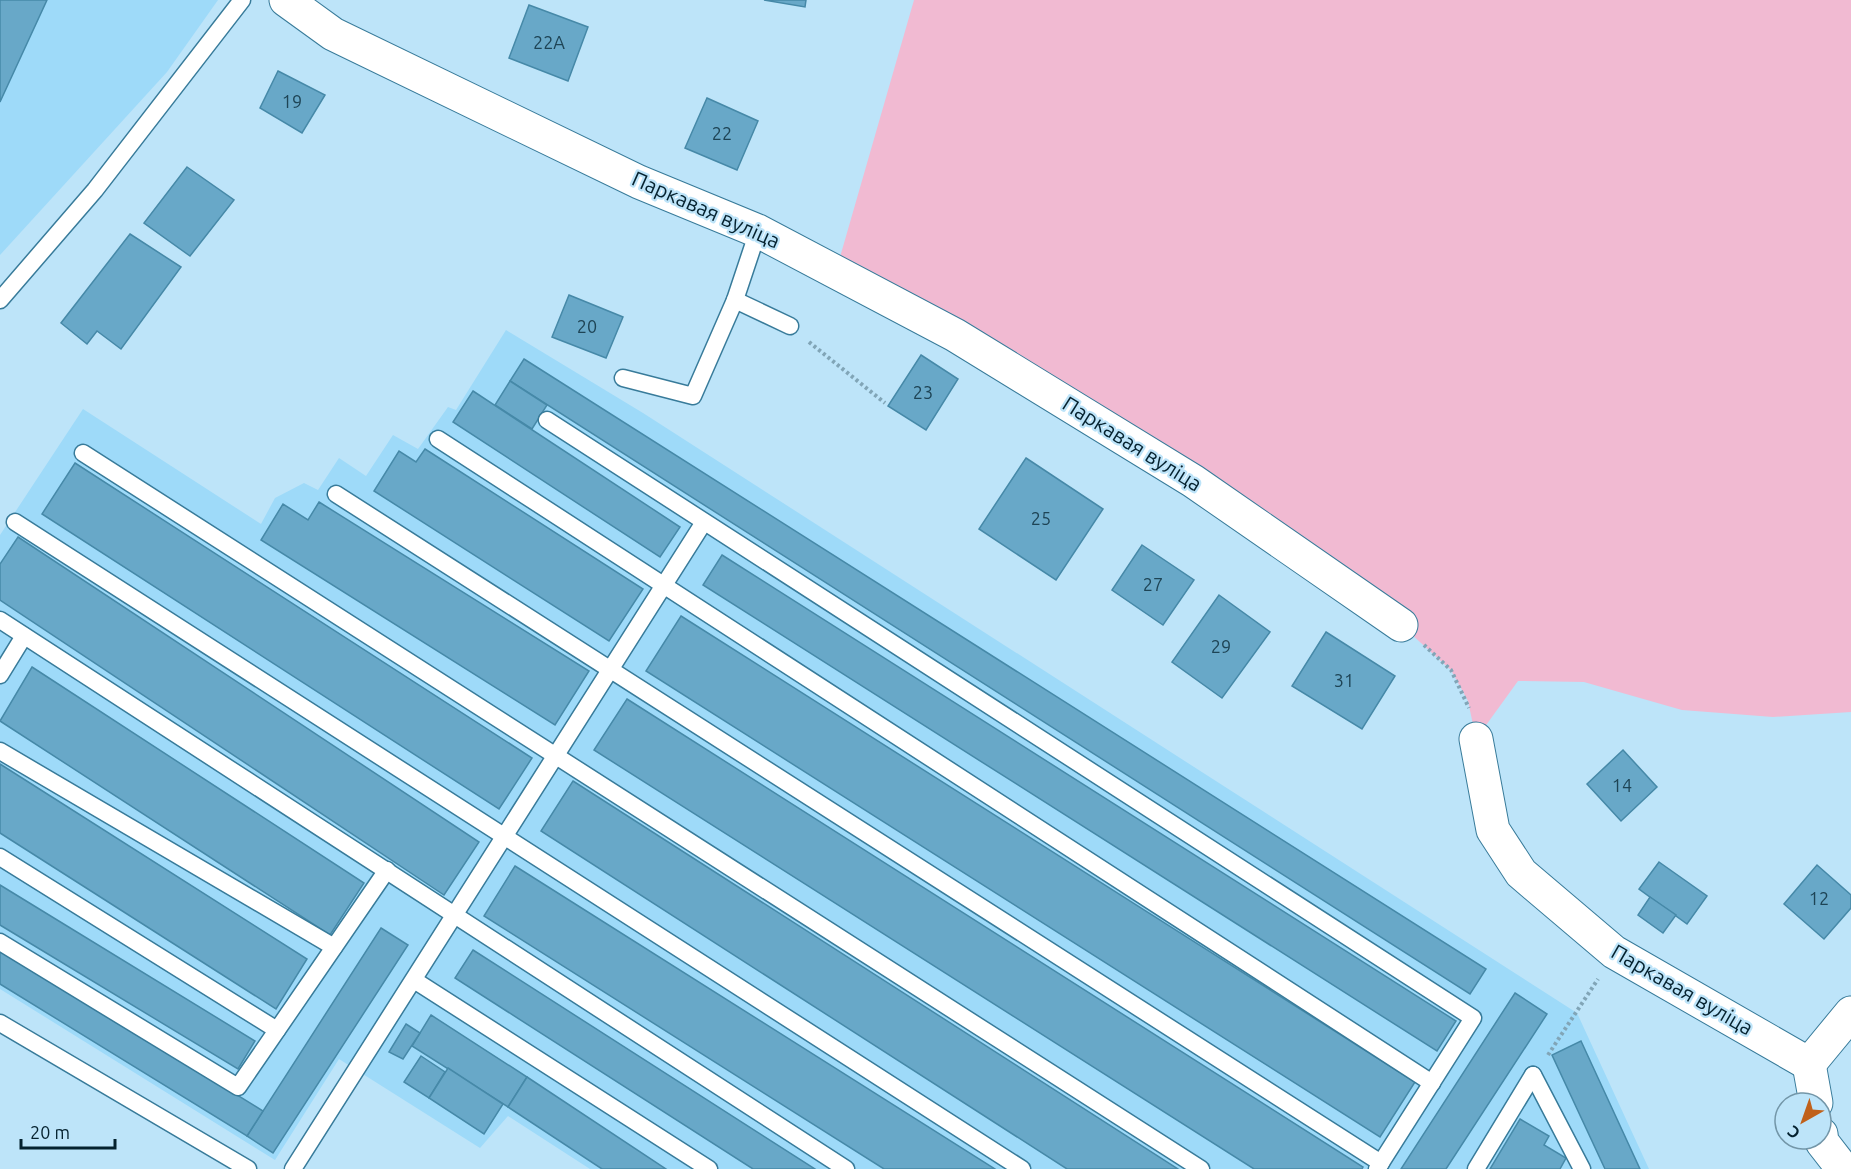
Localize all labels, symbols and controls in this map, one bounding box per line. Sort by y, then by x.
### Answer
house number: 22А [533,32,565,52]
house number: 19 [282,91,302,111]
house number: 22 [712,123,732,143]
street label: Паркавая вуліца [629,166,784,252]
house number: 20 [577,316,597,336]
house number: 23 [913,382,933,402]
street label: Паркавая вуліца [1059,391,1206,496]
house number: 25 [1031,508,1051,528]
house number: 27 [1143,574,1163,594]
house number: 29 [1211,636,1231,656]
house number: 31 [1334,670,1354,690]
house number: 14 [1612,775,1632,795]
house number: 12 [1809,888,1829,908]
street label: Паркавая вуліца [1607,939,1758,1039]
north arrow [1773,1091,1833,1151]
scale bar [21,1112,116,1150]
text: 20 m [30,1122,70,1142]
text: С [1784,1122,1803,1143]

